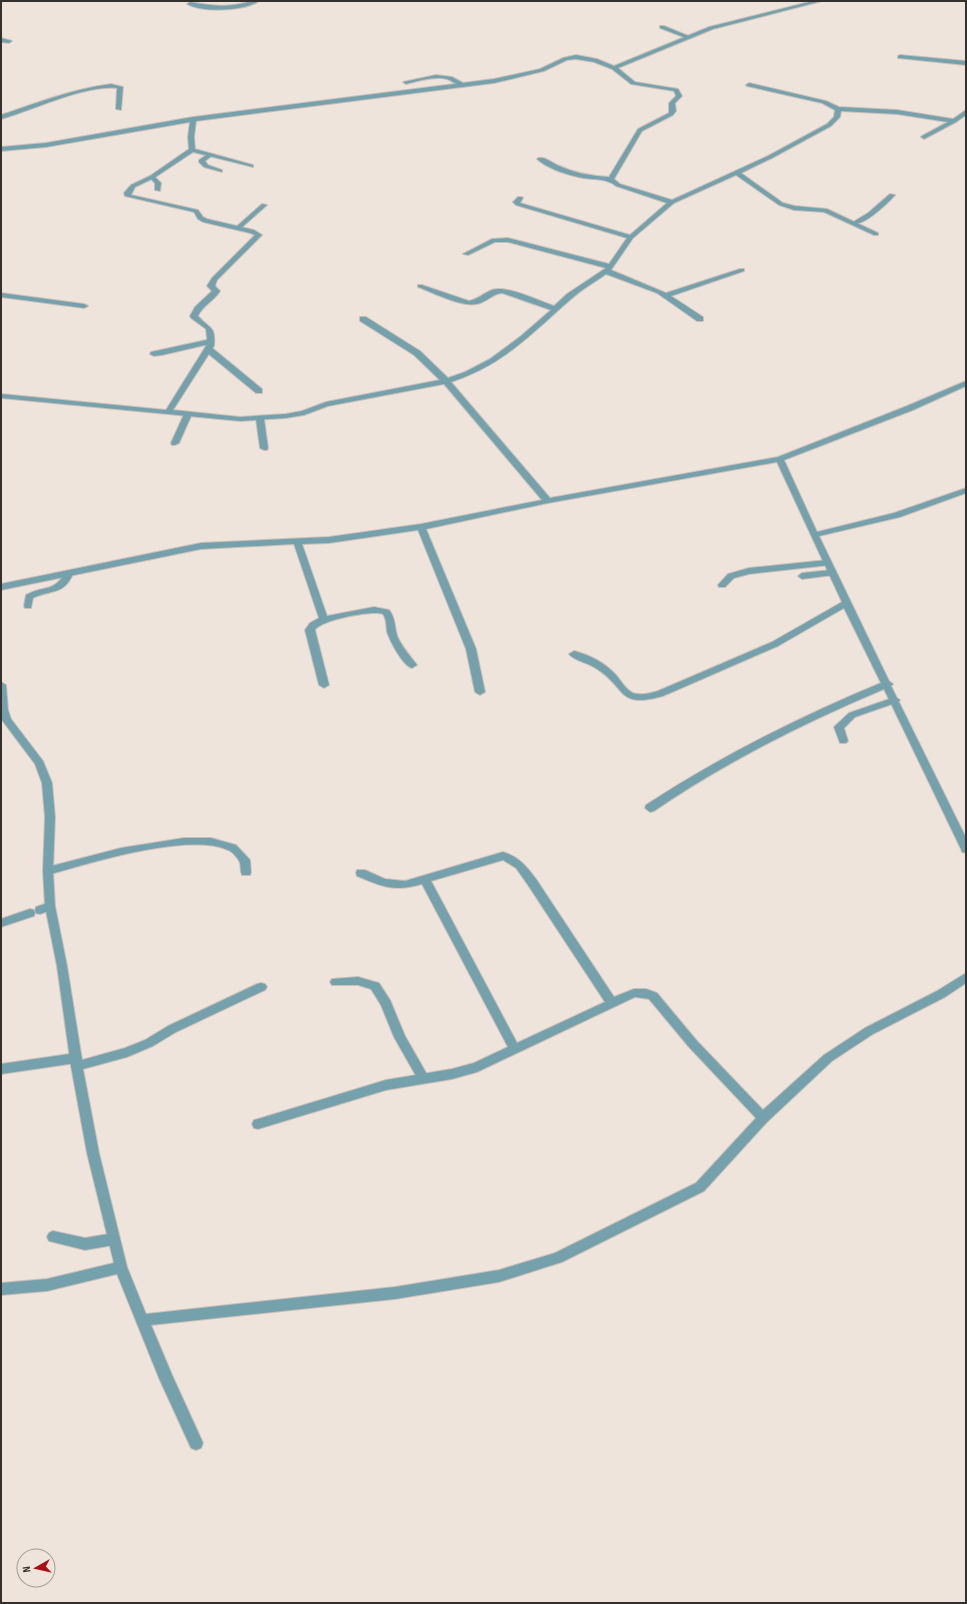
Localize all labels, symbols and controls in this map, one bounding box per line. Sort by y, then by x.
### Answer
north arrow [16,1548,56,1588]
text: N [20,1565,33,1573]

